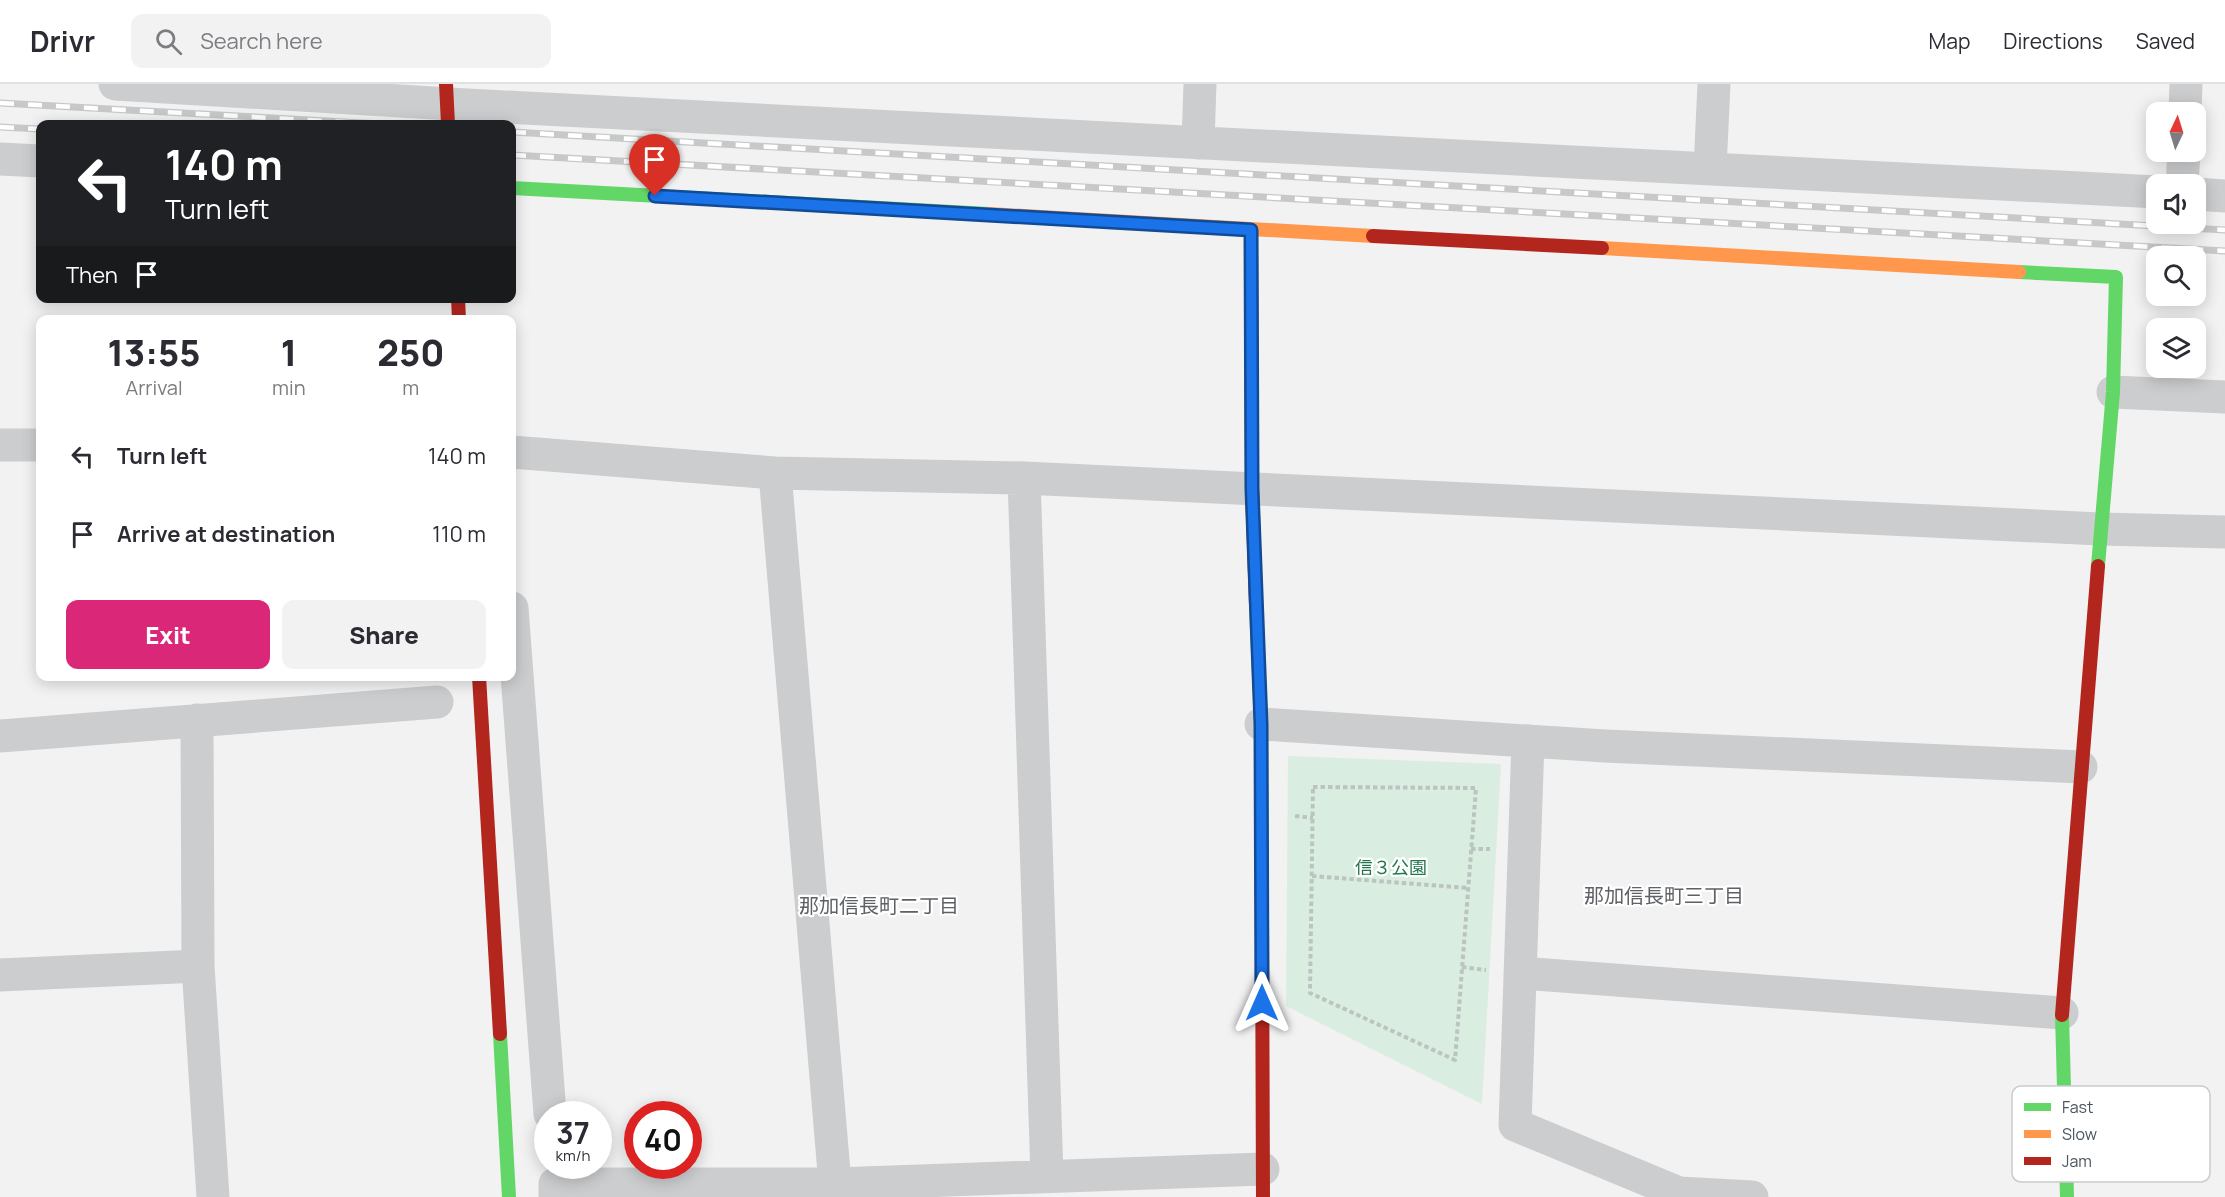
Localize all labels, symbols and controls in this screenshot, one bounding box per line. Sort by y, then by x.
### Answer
search box [131,14,551,68]
text: Drivr [30,22,95,60]
icon: search [152,25,185,58]
text: Search here [200,26,323,56]
text: Map [1929,27,1970,55]
text: Directions [2003,27,2103,55]
text: Saved [2136,27,2195,55]
north arrow [2146,102,2206,162]
map controls [2146,102,2206,378]
pin [629,134,680,196]
text: 140 m [165,135,283,193]
icon: arrive [638,143,671,176]
icon: left [66,144,144,222]
button: sound [2146,174,2206,234]
text: Turn left [165,190,269,227]
button: search [2146,246,2206,306]
icon: arrive [130,258,163,291]
text: Then [66,260,118,290]
button: layers [2146,318,2206,378]
text: 13:55 [108,328,200,377]
text: 1 [281,328,297,377]
text: 250 [377,328,444,377]
text: Arrival [125,374,183,401]
text: min [272,374,306,401]
text: m [402,374,419,401]
icon: left [66,440,99,473]
text: Turn left [117,441,207,471]
text: 140 m [428,441,486,471]
icon: arrive [66,518,99,551]
text: Arrive at destination [117,519,335,549]
text: 110 m [432,519,486,549]
button: Exit [66,600,270,669]
button: Share [282,600,486,669]
park label: 信３公園 [1355,855,1427,879]
district label: 那加信長町三丁目 [1584,882,1744,909]
district label: 那加信長町二丁目 [799,892,959,919]
position arrow [1230,971,1294,1035]
legend [2012,1086,2210,1182]
text: Fast [2062,1096,2093,1118]
speed limit sign: 40 [624,1101,702,1179]
text: 37 [556,1112,590,1153]
text: Slow [2062,1123,2097,1145]
text: km/h [556,1145,590,1166]
text: Jam [2062,1150,2092,1172]

